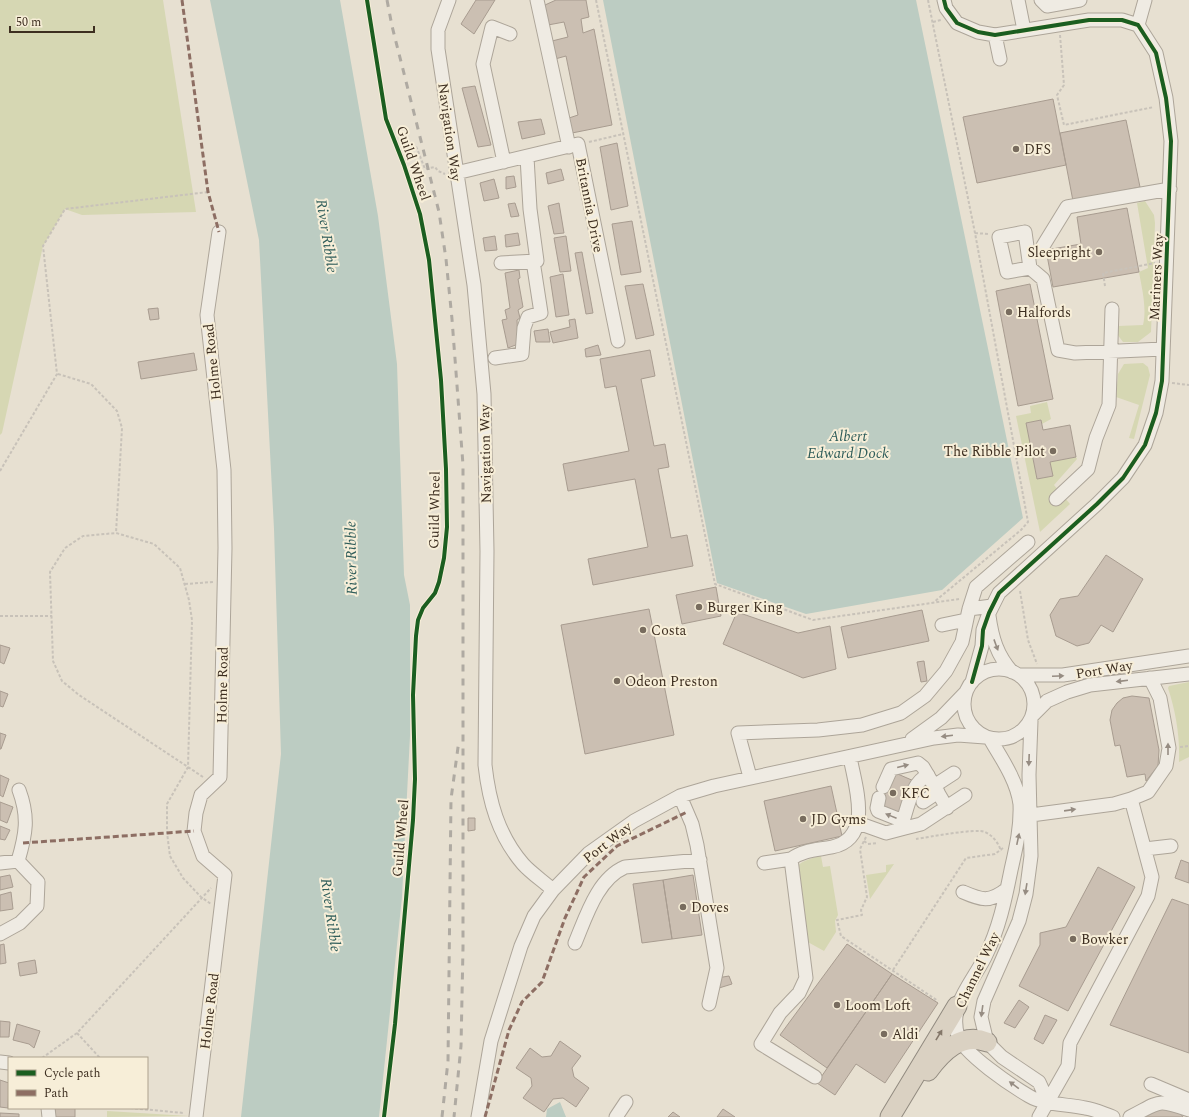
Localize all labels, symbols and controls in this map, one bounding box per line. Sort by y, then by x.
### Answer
scale bar [10,8,94,34]
text: 50 m [16,13,41,32]
street label: Navigation Way [432,82,467,184]
street label: Guild Wheel [391,123,436,203]
place label: DFS [1024,139,1051,160]
marker: DFS [1011,144,1021,154]
street label: Britannia Drive [570,156,609,255]
water label: River Ribble [309,198,344,275]
street label: Mariners Way [1144,232,1169,321]
place label: Sleepright [1027,242,1091,263]
marker: Sleepright [1094,247,1104,257]
place label: Halfords [1017,302,1071,323]
marker: Halfords [1004,307,1014,317]
street label: Holme Road [198,322,227,401]
street label: Navigation Way [474,403,497,504]
water label: Albert Edward Dock [807,425,889,465]
place label: The Ribble Pilot [944,441,1045,462]
marker: The Ribble Pilot [1048,446,1058,456]
street label: Guild Wheel [423,471,446,549]
water label: River Ribble [339,520,364,595]
place label: Burger King [707,597,783,618]
marker: Burger King [694,602,704,612]
place label: Costa [651,620,687,641]
marker: Costa [638,625,648,635]
one-way arrow [993,639,999,651]
street label: Holme Road [211,646,234,724]
street label: Port Way [1074,654,1135,684]
place label: Odeon Preston [625,671,718,692]
one-way arrow [1052,672,1064,679]
marker: Odeon Preston [612,676,622,686]
one-way arrow [1116,678,1129,684]
one-way arrow [941,733,953,739]
one-way arrow [1164,743,1171,755]
one-way arrow [1026,754,1032,767]
one-way arrow [897,763,909,769]
place label: KFC [901,783,930,804]
marker: KFC [888,788,898,798]
street label: Guild Wheel [387,798,414,878]
one-way arrow [1064,807,1076,813]
place label: JD Gyms [811,809,866,830]
one-way arrow [884,812,896,818]
marker: JD Gyms [798,814,808,824]
street label: Port Way [578,816,637,868]
one-way arrow [1015,833,1021,845]
water label: River Ribble [314,877,347,954]
one-way arrow [1023,883,1029,895]
place label: Doves [691,897,729,918]
marker: Doves [678,902,688,912]
street label: Channel Way [950,927,1006,1012]
place label: Bowker [1081,929,1129,950]
marker: Bowker [1068,934,1078,944]
street label: Holme Road [194,971,225,1050]
place label: Loom Loft [845,995,911,1016]
marker: Loom Loft [832,1000,842,1010]
one-way arrow [979,1005,985,1017]
place label: Aldi [892,1024,919,1045]
marker: Aldi [879,1029,889,1039]
one-way arrow [935,1029,942,1041]
legend [8,1057,148,1109]
text: Cycle path [44,1064,101,1083]
one-way arrow [1008,1081,1019,1090]
text: Path [44,1084,69,1103]

